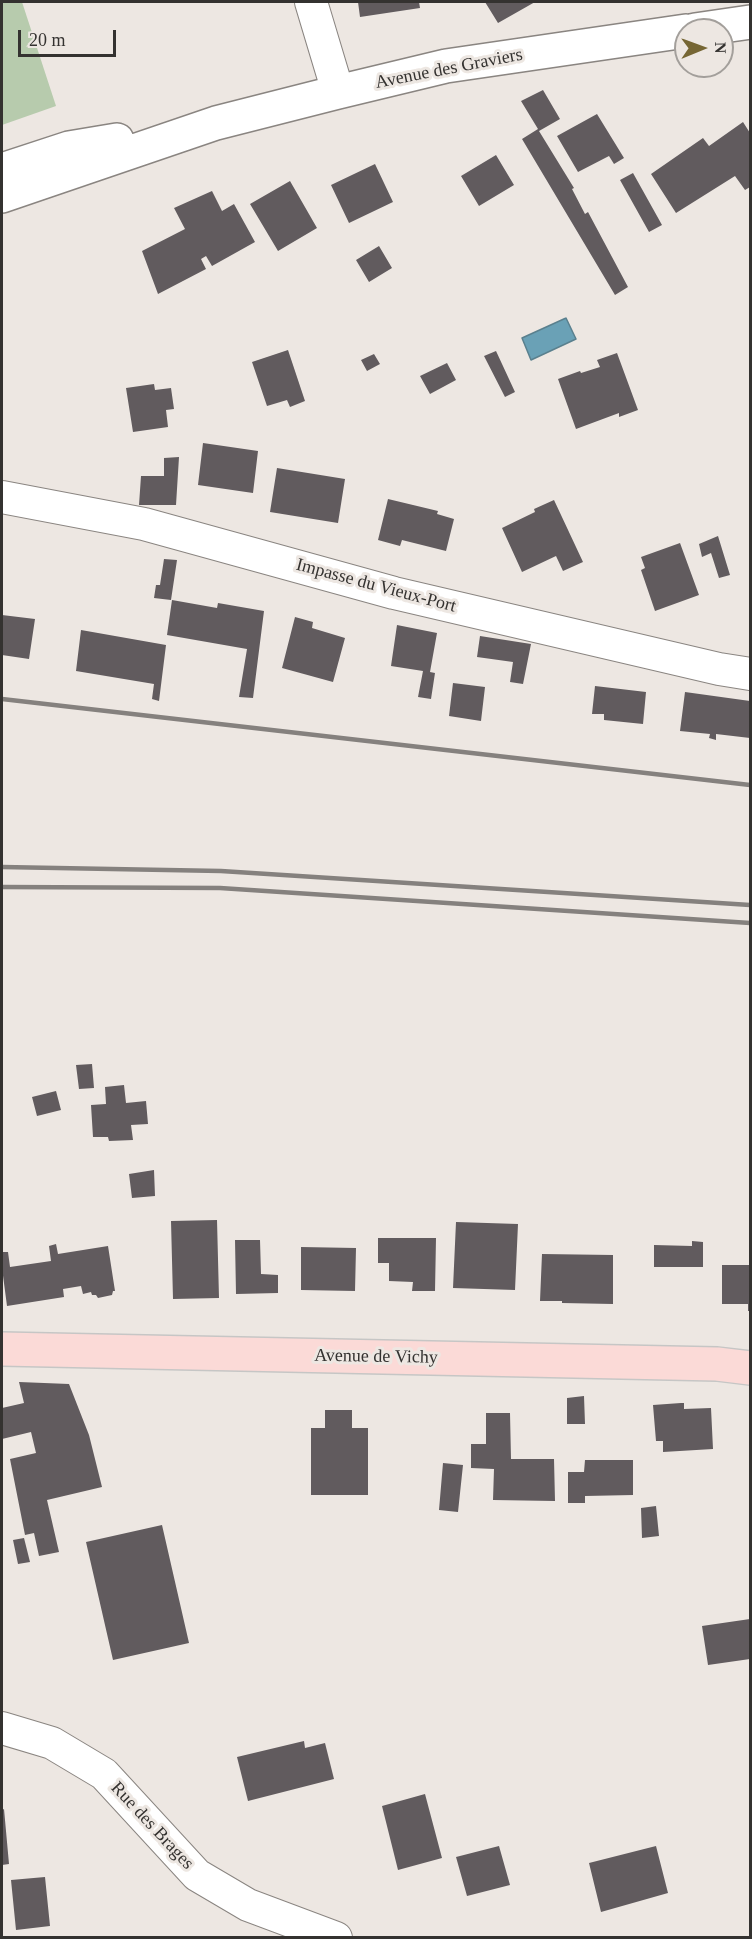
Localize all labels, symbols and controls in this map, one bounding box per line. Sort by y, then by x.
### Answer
scale bar [21,18,118,56]
north arrow [674,18,734,78]
text: 20 m [29,30,66,50]
text: N [712,42,729,54]
street label: Avenue des Graviers [374,44,524,94]
street label: Impasse du Vieux-Port [294,554,458,618]
street label: Avenue de Vichy [314,1345,438,1369]
street label: Rue des Brages [106,1778,198,1874]

